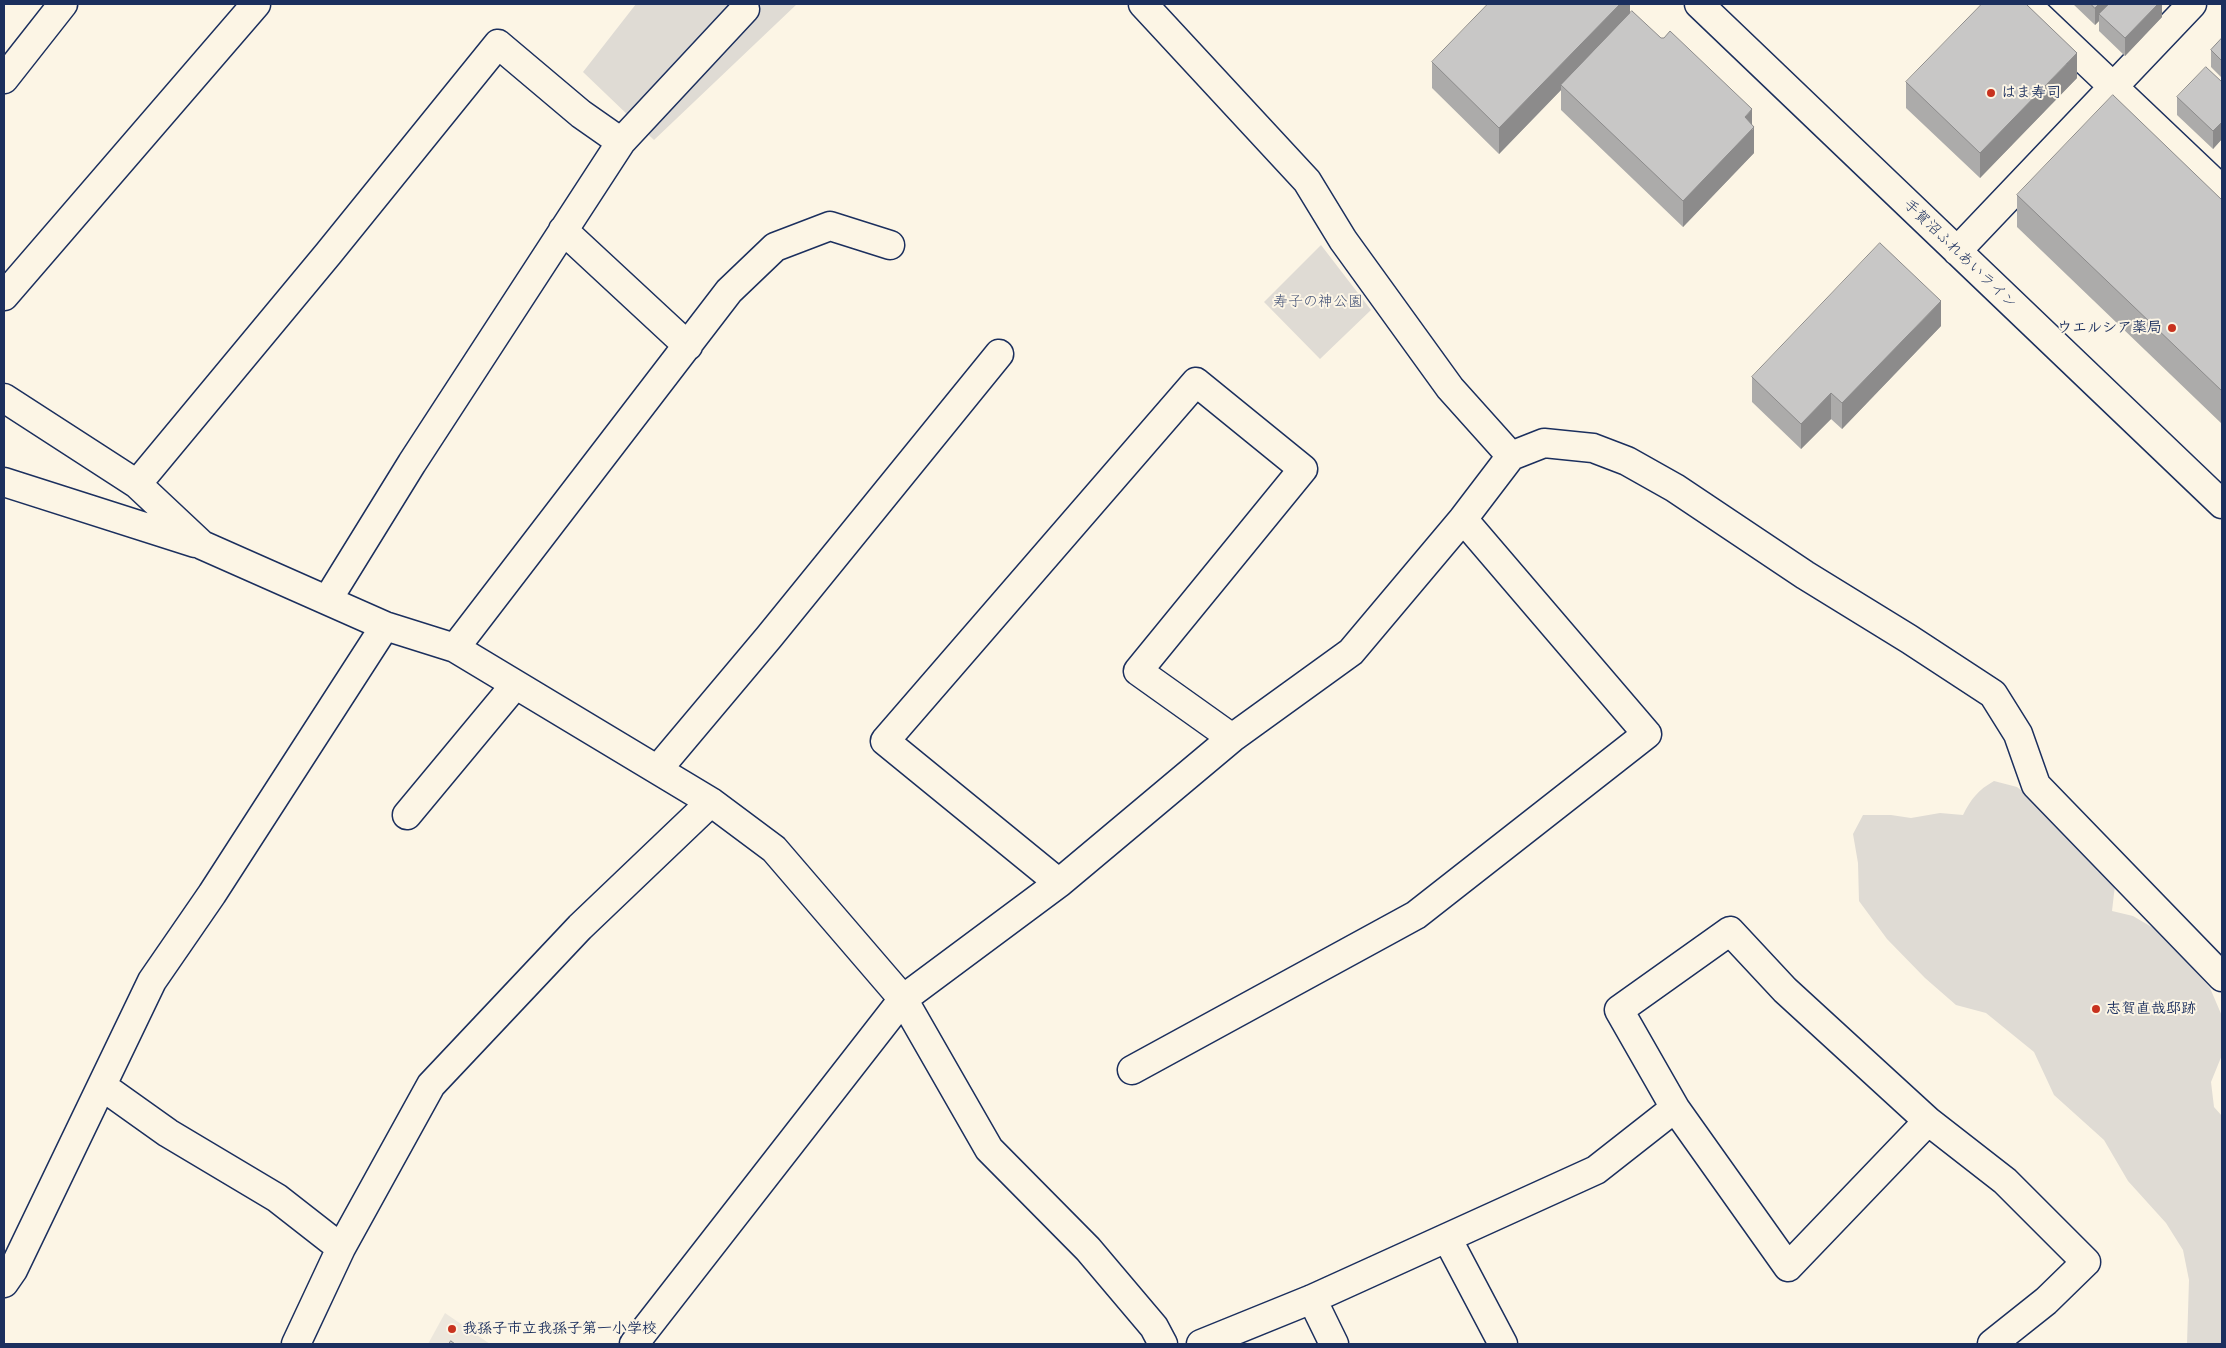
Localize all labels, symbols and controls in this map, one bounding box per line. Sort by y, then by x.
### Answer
place label: はま寿司 [2001,84,2061,102]
marker: はま寿司 [1985,87,1997,99]
street label: 手賀沼ふれあいライン [1900,195,2020,313]
park label: 寿子の神公園 [1273,293,1363,311]
place label: ウエルシア薬局 [2057,319,2162,337]
marker: ウエルシア薬局 [2166,322,2178,334]
place label: 志賀直哉邸跡 [2106,1000,2196,1018]
marker: 志賀直哉邸跡 [2090,1003,2102,1015]
place label: 我孫子市立我孫子第一小学校 [462,1320,657,1338]
marker: 我孫子市立我孫子第一小学校 [446,1323,458,1335]

